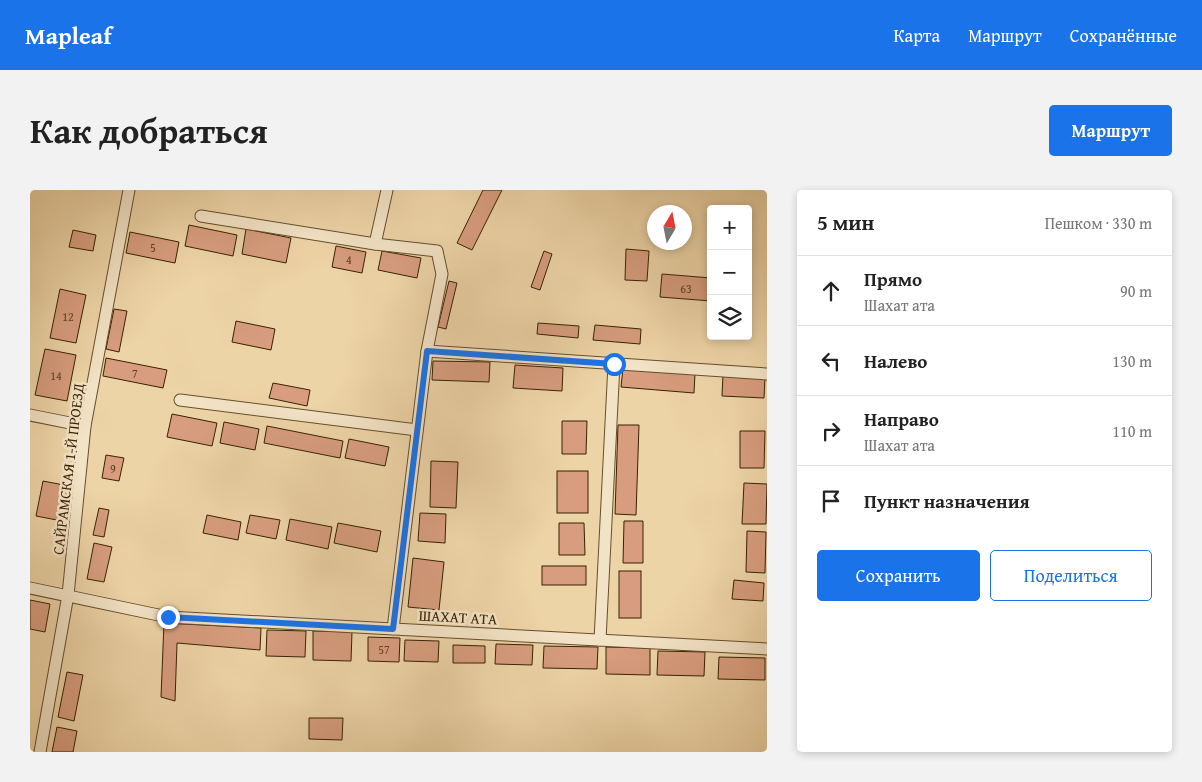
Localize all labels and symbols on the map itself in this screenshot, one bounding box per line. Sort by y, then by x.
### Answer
north arrow [647,205,692,250]
house number: 5 [150,239,156,256]
house number: 4 [346,251,352,268]
house number: 63 [680,280,692,297]
house number: 12 [62,308,74,325]
route start [603,353,626,376]
house number: 7 [132,365,138,382]
house number: 14 [50,367,62,384]
street label: САЙРАМСКАЯ 1-Й ПРОЕЗД [47,382,89,556]
house number: 9 [110,460,116,477]
street label: ШАХАТ АТА [418,604,498,630]
route end [157,606,180,629]
house number: 57 [378,641,390,658]

